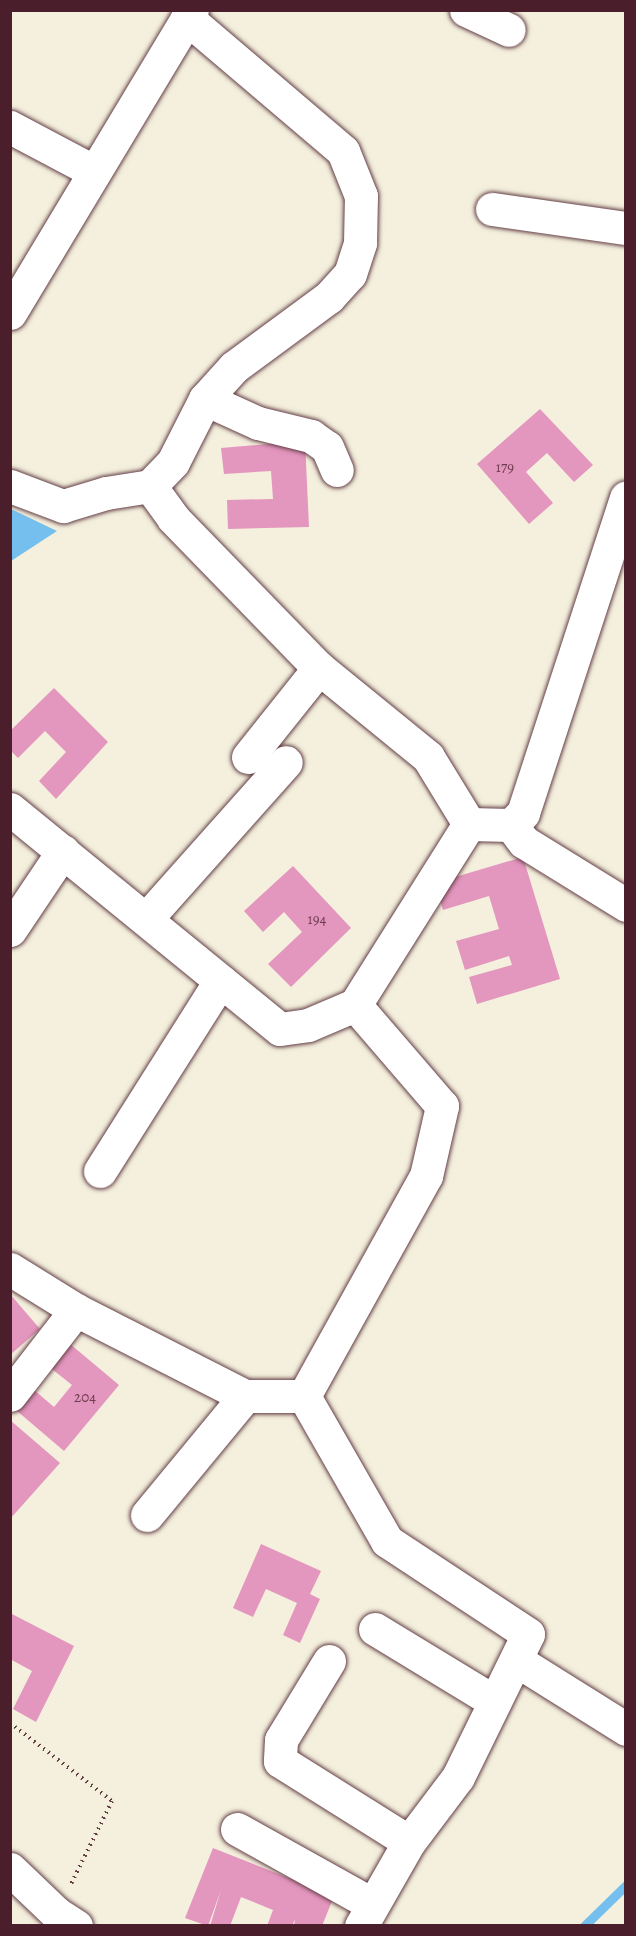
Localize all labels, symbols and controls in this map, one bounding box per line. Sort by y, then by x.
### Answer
house number: 179 [496,459,514,477]
house number: 194 [308,911,326,929]
house number: 204 [74,1389,96,1407]

